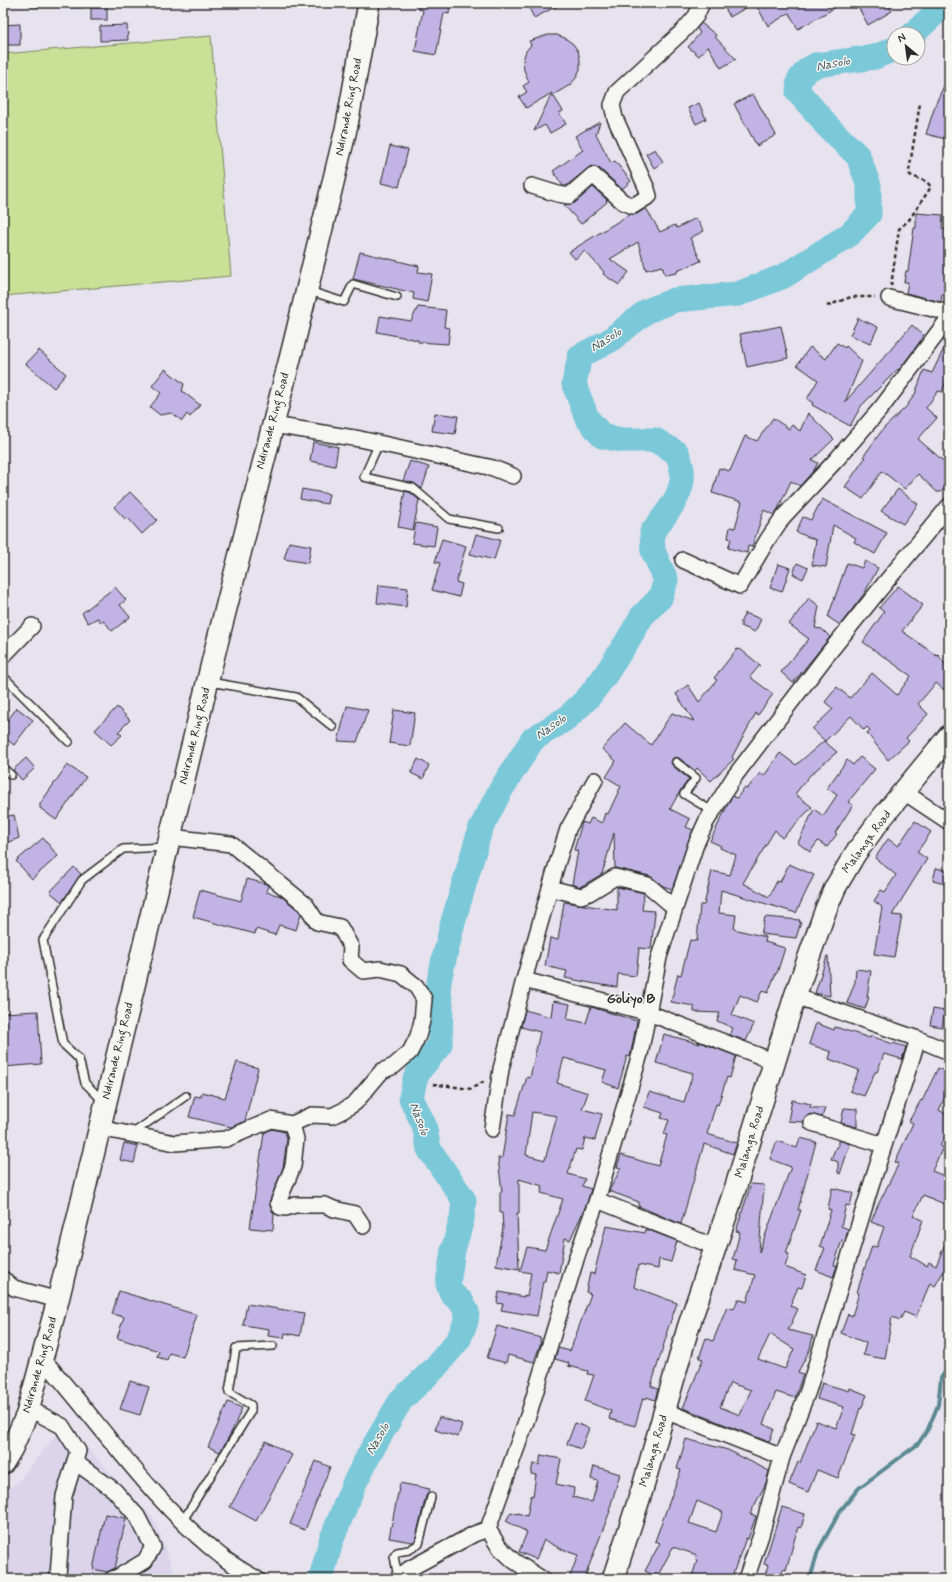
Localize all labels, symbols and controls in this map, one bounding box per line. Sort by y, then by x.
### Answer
north arrow [886,26,926,66]
text: N [895,30,908,46]
water label: Nasolo [815,52,852,76]
street label: Ndirande Ring Road [332,57,367,157]
water label: Nasolo [587,323,626,356]
street label: Ndirande Ring Road [252,371,295,471]
street label: Ndirande Ring Road [175,686,216,786]
water label: Nasolo [532,710,571,744]
street label: Malanga Road [839,807,895,877]
district label: Goliyo B [607,990,656,1008]
street label: Ndirande Ring Road [98,1001,139,1101]
water label: Nasolo [405,1100,433,1139]
street label: Malanga Road [731,1104,769,1180]
street label: Ndirande Ring Road [19,1315,62,1415]
street label: Malanga Road [636,1413,672,1489]
water label: Nasolo [362,1419,394,1458]

